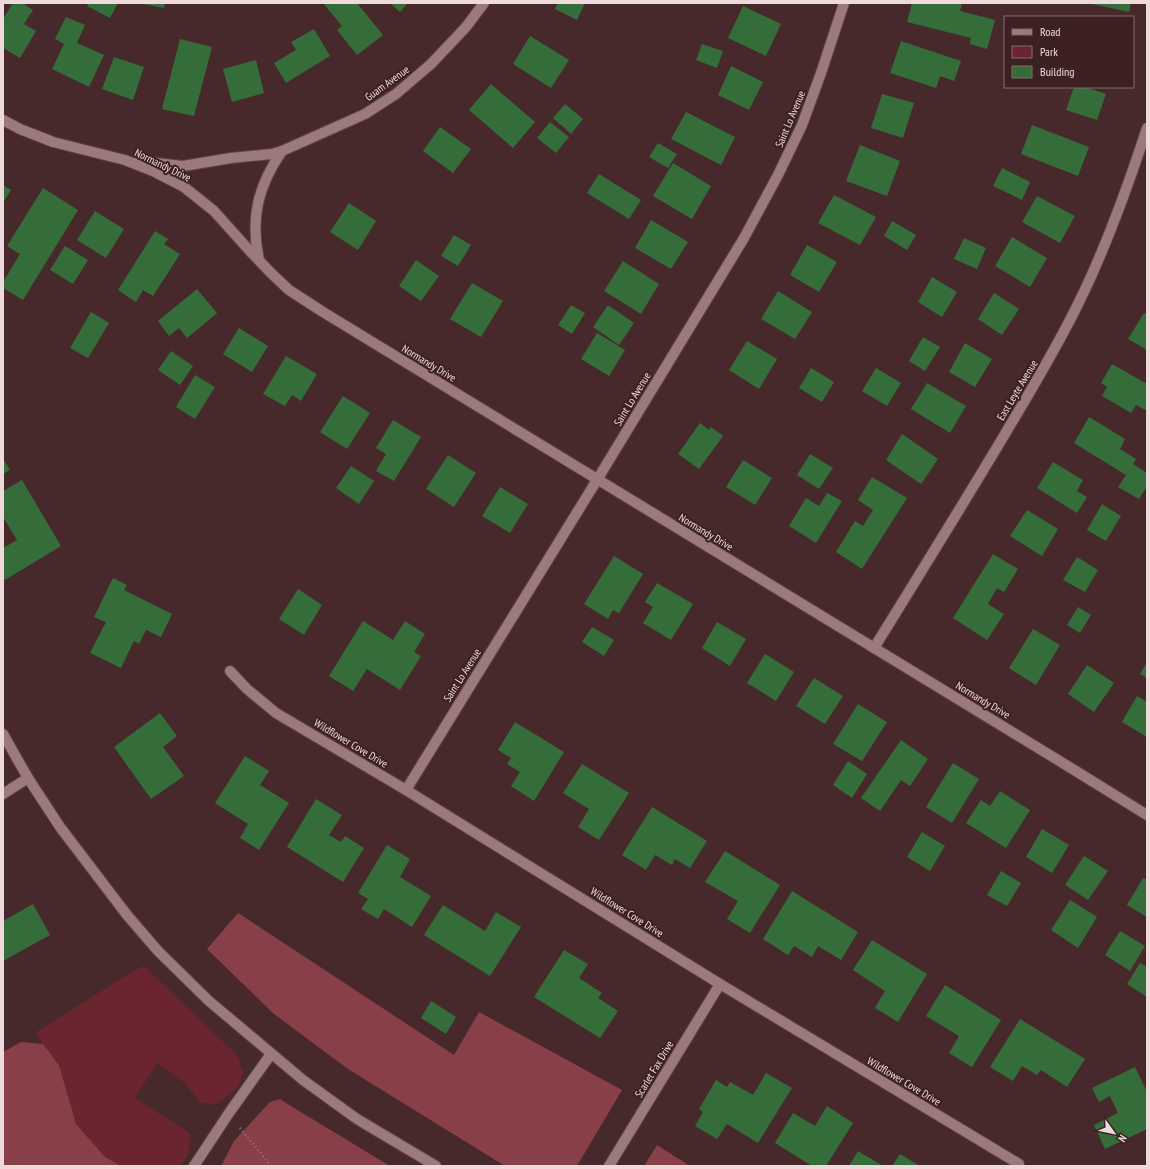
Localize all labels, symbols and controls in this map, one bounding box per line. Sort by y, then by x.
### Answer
legend [1004,16,1134,88]
text: Road [1040,24,1060,39]
text: Park [1040,44,1058,59]
street label: Guam Avenue [362,62,412,104]
text: Building [1040,64,1075,79]
street label: Saint Lo Avenue [772,88,808,150]
street label: Normandy Drive [133,145,194,185]
street label: Normandy Drive [399,341,459,385]
street label: East Leyte Avenue [993,357,1041,423]
street label: Saint Lo Avenue [610,369,654,428]
street label: Normandy Drive [676,510,736,554]
street label: Saint Lo Avenue [440,645,484,704]
street label: Normandy Drive [953,678,1013,722]
street label: Wildflower Cove Drive [312,715,391,771]
street label: Wildflower Cove Drive [588,884,667,940]
street label: Scarlet Fax Drive [632,1038,677,1100]
street label: Wildflower Cove Drive [865,1053,944,1109]
north arrow [1094,1113,1134,1153]
text: N [1115,1132,1130,1145]

